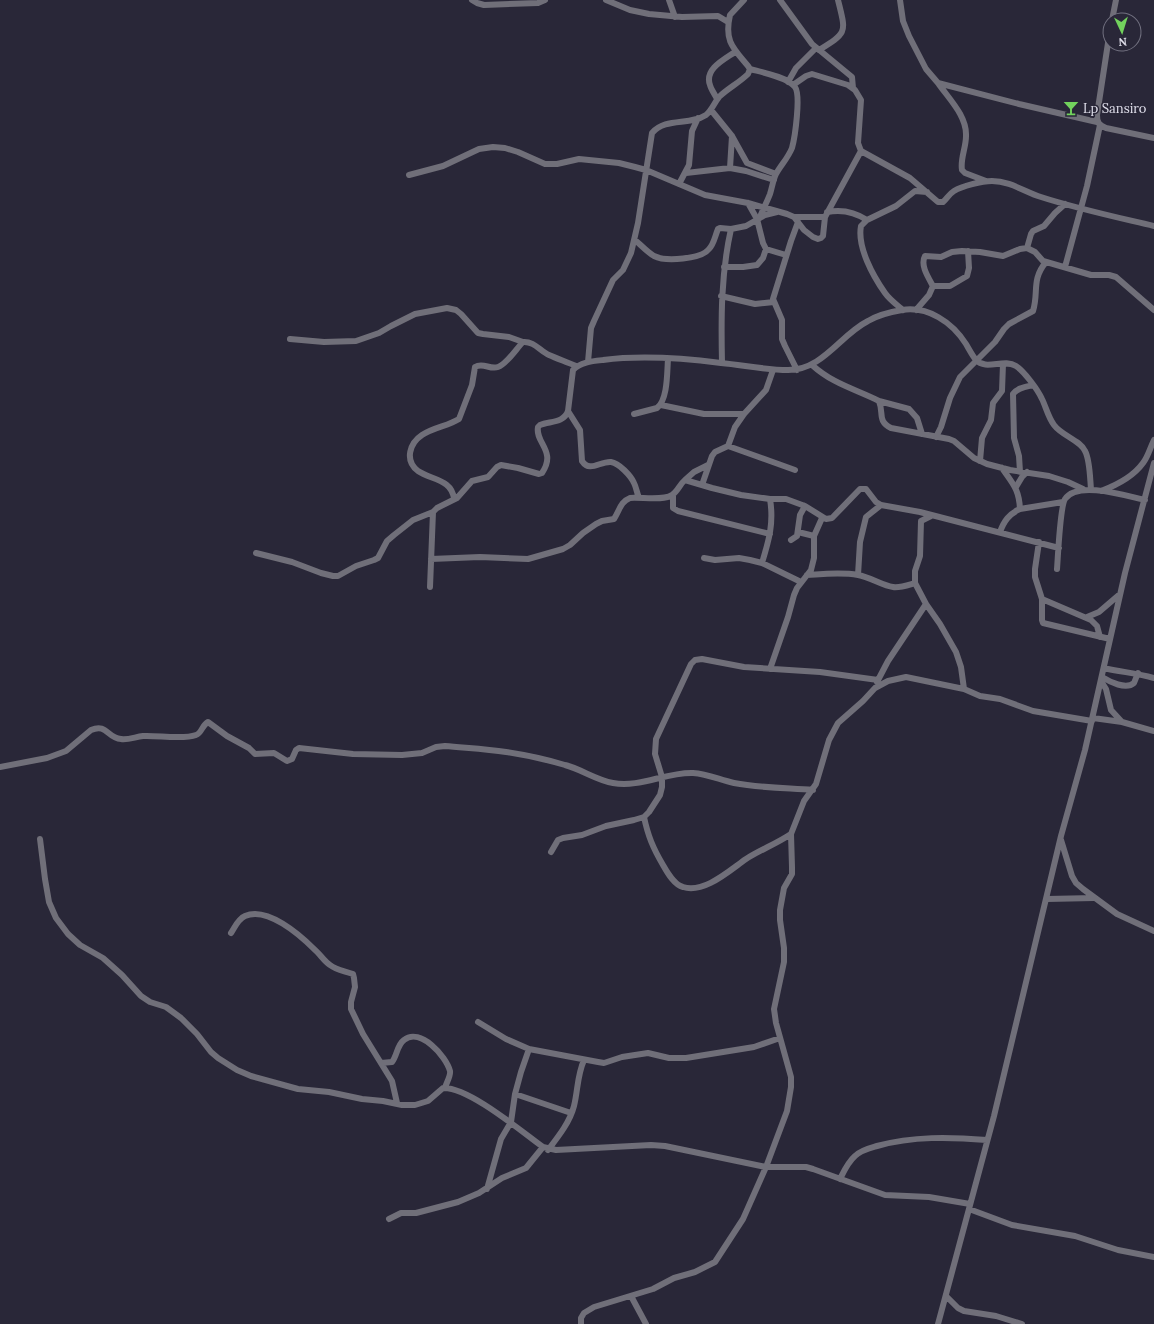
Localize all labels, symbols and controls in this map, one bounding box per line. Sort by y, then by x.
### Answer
north arrow [1102,12,1142,52]
text: N [1117,35,1127,49]
bar icon: Lp Sansiro [1062,99,1080,117]
place label: Lp Sansiro [1083,100,1147,117]

